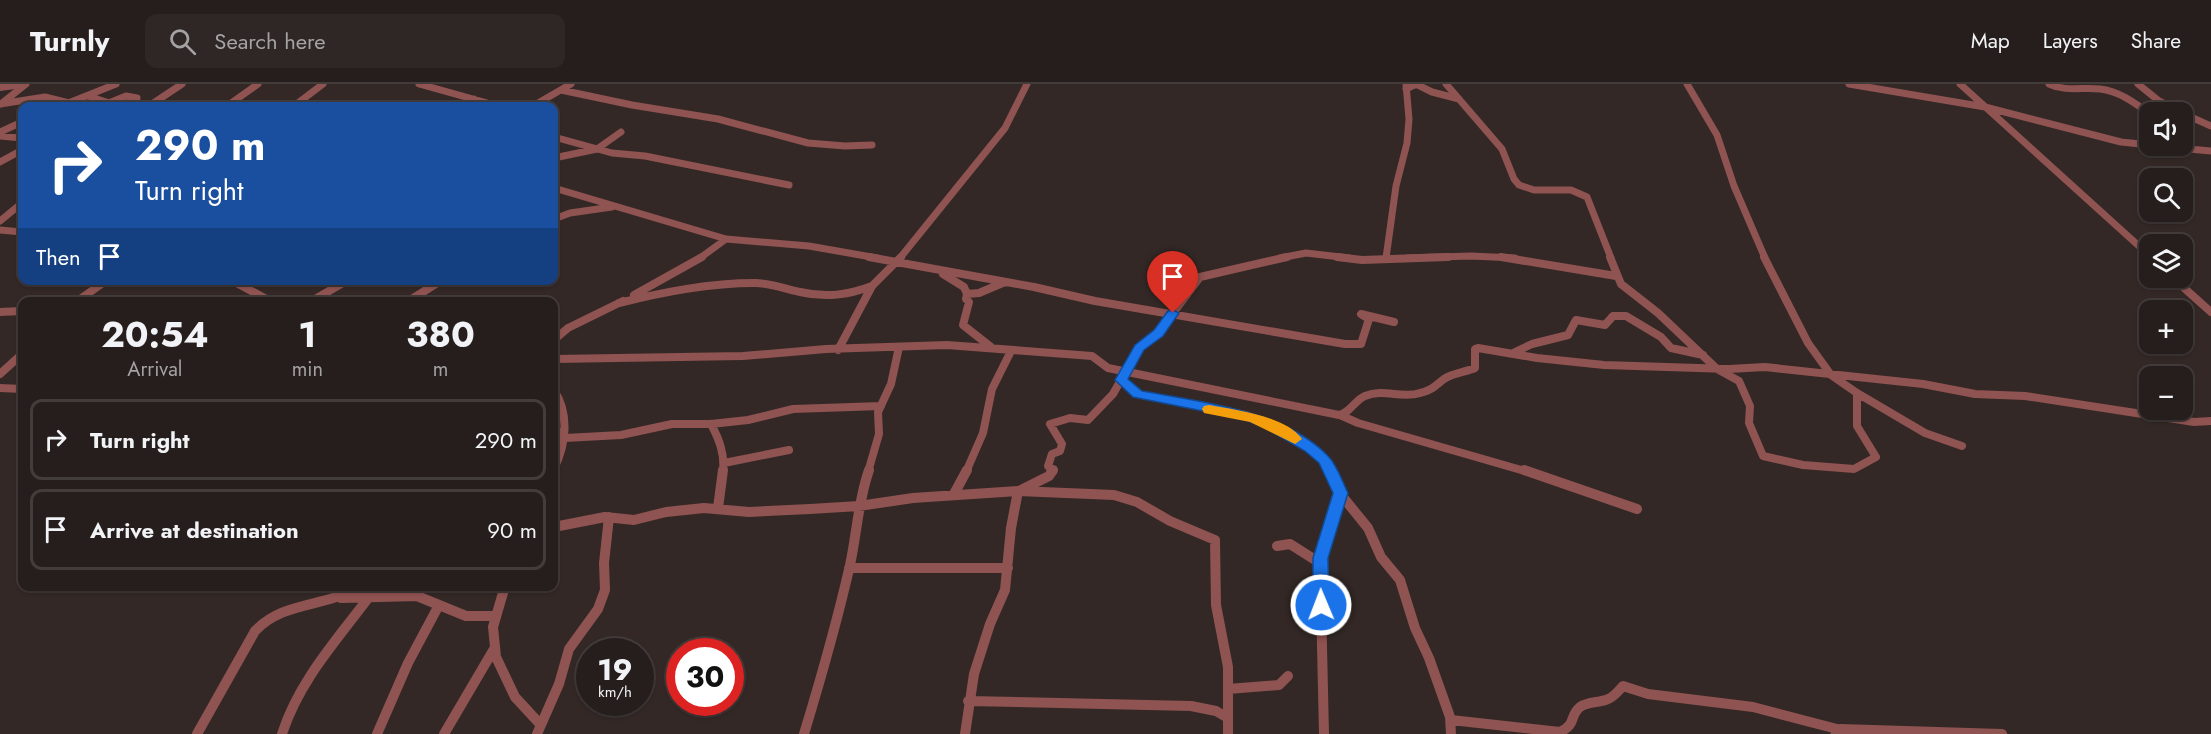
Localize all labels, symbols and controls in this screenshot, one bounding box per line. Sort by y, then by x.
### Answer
search box [145,14,565,68]
text: Turnly [30,21,109,62]
icon: search [166,25,199,58]
text: Search here [214,25,326,57]
text: Map [1971,26,2010,56]
text: Layers [2043,26,2098,56]
text: Share [2131,26,2181,56]
map controls [2139,102,2193,420]
button: sound [2139,102,2193,156]
text: 290 m [135,115,266,176]
icon: right [36,126,114,204]
button: search [2139,168,2193,222]
text: Turn right [135,171,243,210]
button: layers [2139,234,2193,288]
icon: arrive [93,240,126,273]
text: Then [36,241,81,273]
pin [1147,251,1198,313]
icon: arrive [1156,260,1189,293]
button: + [2139,300,2193,354]
text: 20:54 [101,308,209,360]
text: 1 [298,308,316,360]
text: 380 [406,308,475,360]
text: Arrival [127,355,182,384]
text: min [292,355,323,384]
text: m [433,355,448,384]
button: − [2139,366,2193,420]
icon: right [39,423,72,456]
text: Turn right [90,424,190,456]
text: 290 m [475,424,537,456]
icon: arrive [39,513,72,546]
text: Arrive at destination [90,514,299,546]
text: 90 m [487,514,537,546]
position arrow [1289,573,1353,637]
speed limit sign: 30 [666,638,744,716]
text: 19 [597,648,633,691]
text: km/h [598,681,632,703]

